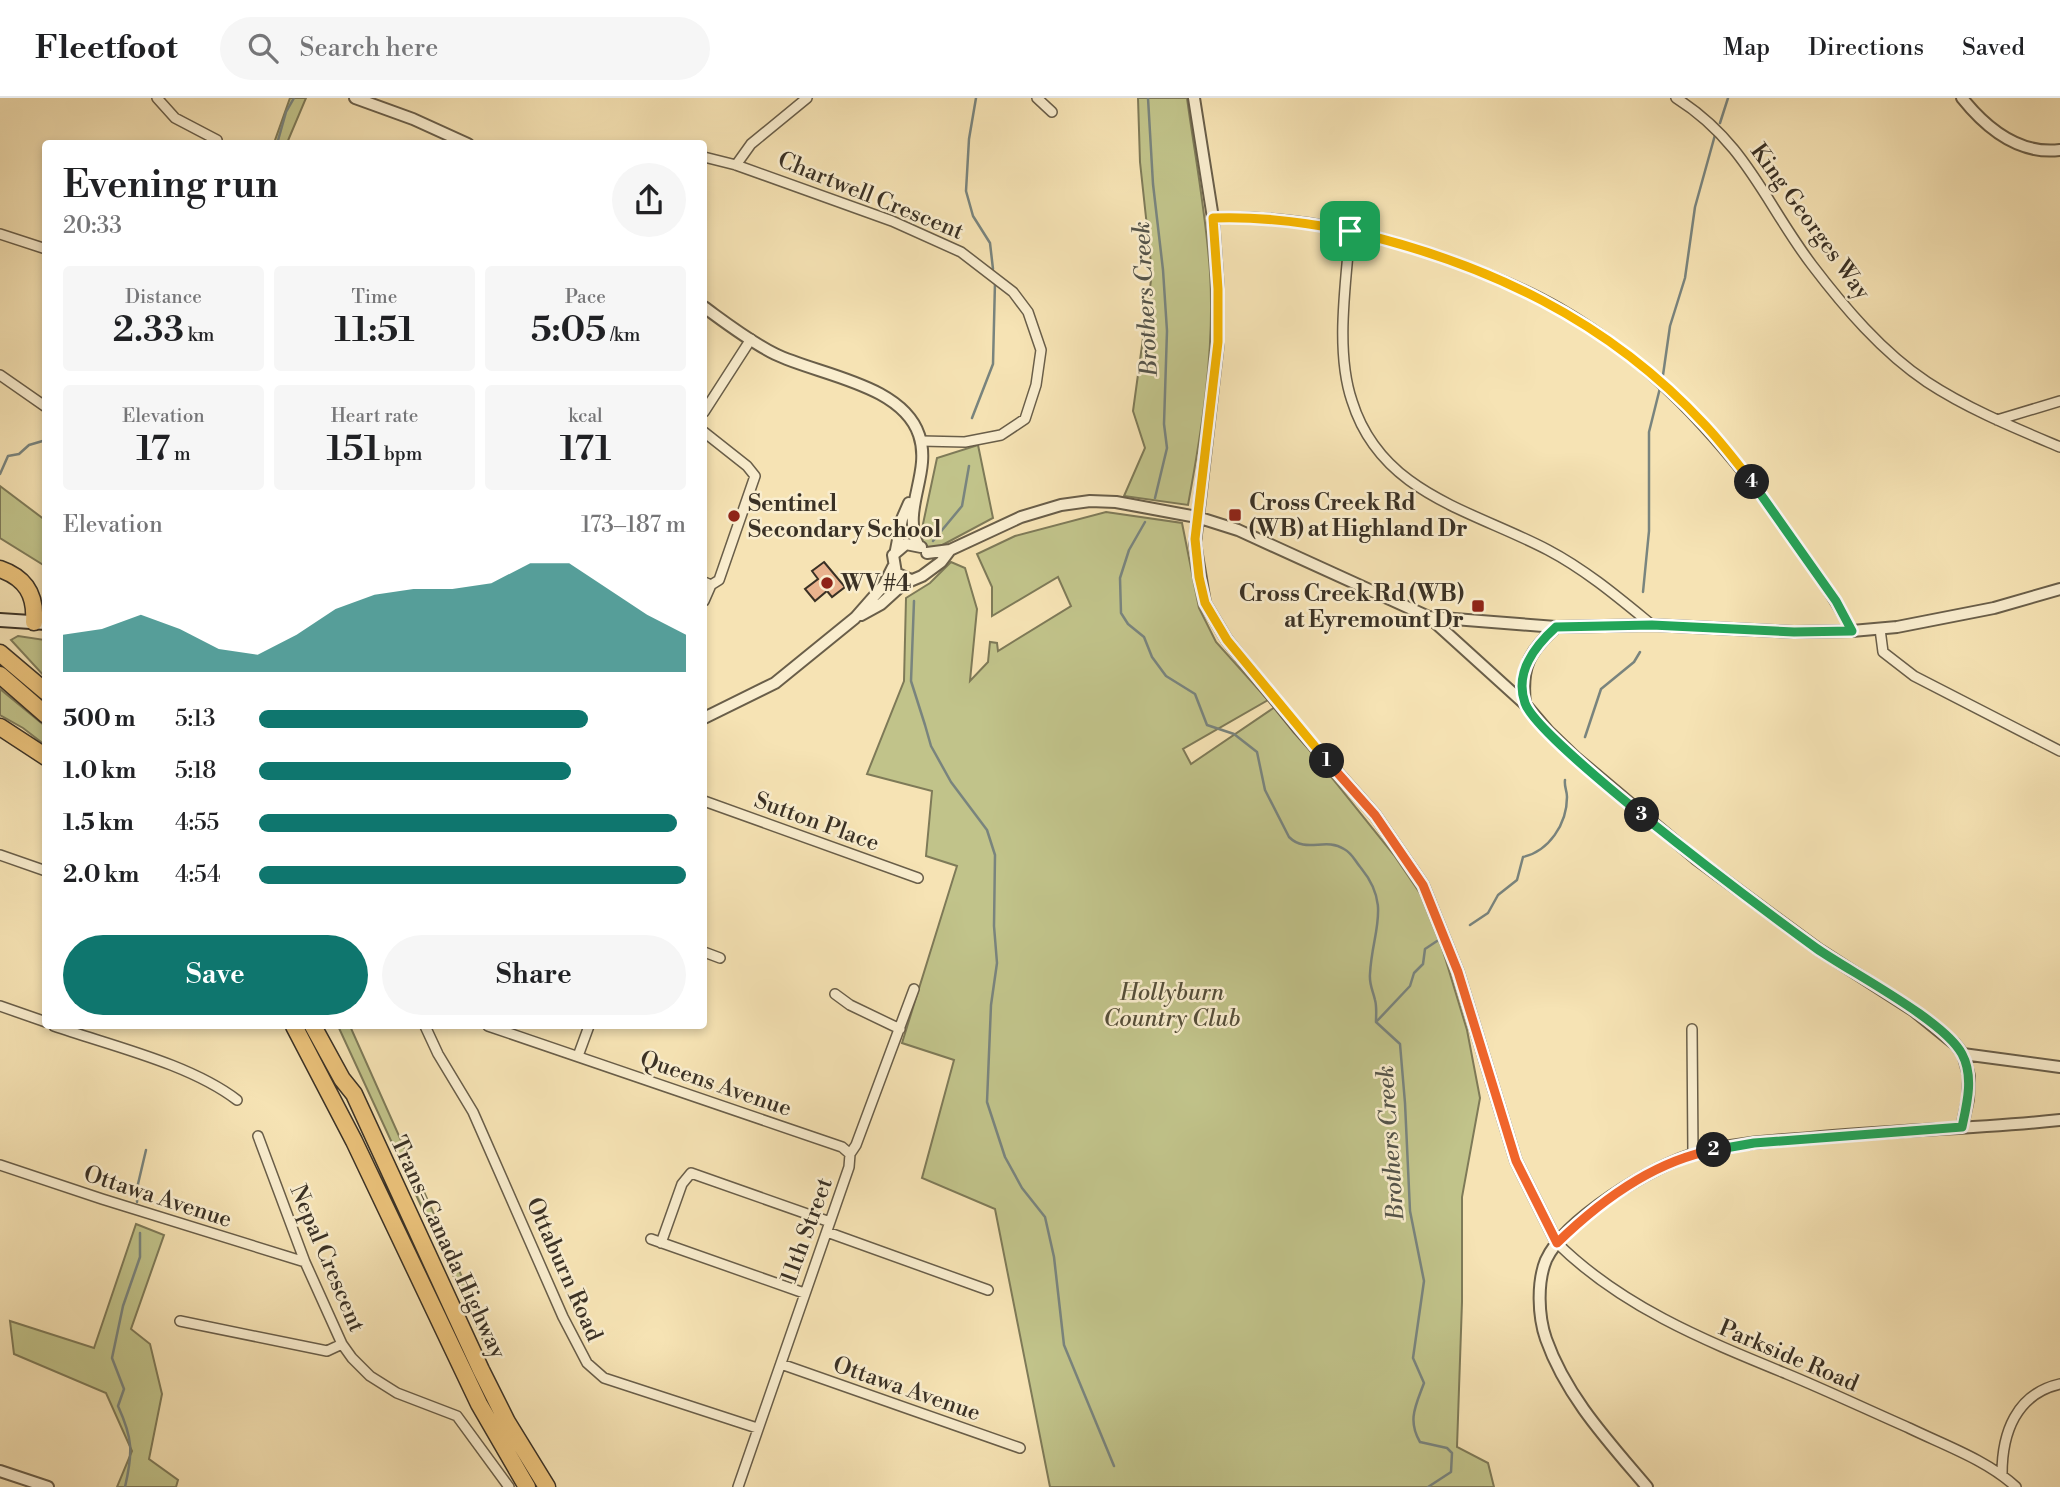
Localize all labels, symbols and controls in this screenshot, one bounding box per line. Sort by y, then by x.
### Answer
search box [220,17,710,80]
text: Fleetfoot [35,28,178,69]
icon: search [244,29,282,67]
text: Search here [300,32,438,64]
text: Map [1723,33,1770,63]
text: Directions [1808,33,1924,63]
text: Saved [1962,33,2025,63]
street label: King Georges Way [1744,138,1877,306]
street label: Chartwell Crescent [774,146,968,246]
text: Evening run [63,162,278,209]
button: share [612,163,686,237]
pin [1320,201,1380,261]
text: 20:33 [63,212,122,240]
icon: arrive [1331,212,1369,250]
water label: Brothers Creek [1127,221,1165,378]
text: Distance [125,285,202,309]
text: Time [352,285,397,309]
text: Pace [565,285,606,309]
text: 2.33 [113,309,184,352]
text: 11:51 [335,309,414,352]
text: 5:05 [531,309,606,352]
text: km [184,323,214,347]
text: /km [606,323,640,347]
text: Elevation [122,404,205,428]
text: Heart rate [331,404,418,428]
text: kcal [568,404,603,428]
text: 17 [136,428,170,471]
text: 151 [327,428,380,471]
text: 171 [560,428,611,471]
text: m [170,442,191,466]
text: bpm [380,442,422,466]
pin: 4 [1734,464,1770,500]
text: 4 [1745,469,1758,493]
place label: Cross Creek Rd (WB) at Highland Dr [1249,489,1468,543]
place label: Sentinel Secondary School [748,490,942,544]
marker: Cross Creek Rd (WB) at Highland Dr [1227,507,1243,523]
marker: Sentinel Secondary School [726,508,742,524]
text: Elevation [63,511,163,539]
text: 173–187 m [581,511,686,539]
place label: WV #4 [840,570,911,598]
marker: WV #4 [819,575,835,591]
place label: Cross Creek Rd (WB) at Eyremount Dr [1239,580,1464,634]
marker: Cross Creek Rd (WB) at Eyremount Dr [1470,598,1486,614]
text: 500 m [63,705,135,733]
text: 5:13 [175,705,215,733]
pin: 1 [1310,744,1344,778]
text: 1 [1322,748,1331,772]
text: 1.0 km [63,757,136,785]
text: 5:18 [175,757,216,785]
street label: Sutton Place [750,786,883,858]
pin: 3 [1624,798,1660,832]
text: 3 [1636,802,1647,826]
text: 1.5 km [63,809,134,837]
text: 4:55 [175,809,219,837]
text: 2.0 km [63,861,139,889]
text: 4:54 [175,861,221,889]
button: Save [63,935,368,1015]
button: Share [382,935,686,1015]
park label: Hollyburn Country Club [1104,979,1241,1033]
street label: Queens Avenue [636,1045,795,1123]
water label: Brothers Creek [1371,1064,1411,1223]
street label: Trans-Canada Highway [384,1132,512,1364]
pin: 2 [1696,1132,1732,1168]
text: 2 [1708,1137,1719,1161]
street label: Ottawa Avenue [80,1160,235,1234]
street label: 11th Street [775,1174,839,1287]
street label: Nepal Crescent [283,1181,371,1336]
street label: Ottaburn Road [520,1193,608,1346]
street label: Parkside Road [1714,1314,1863,1398]
street label: Ottawa Avenue [829,1351,984,1427]

